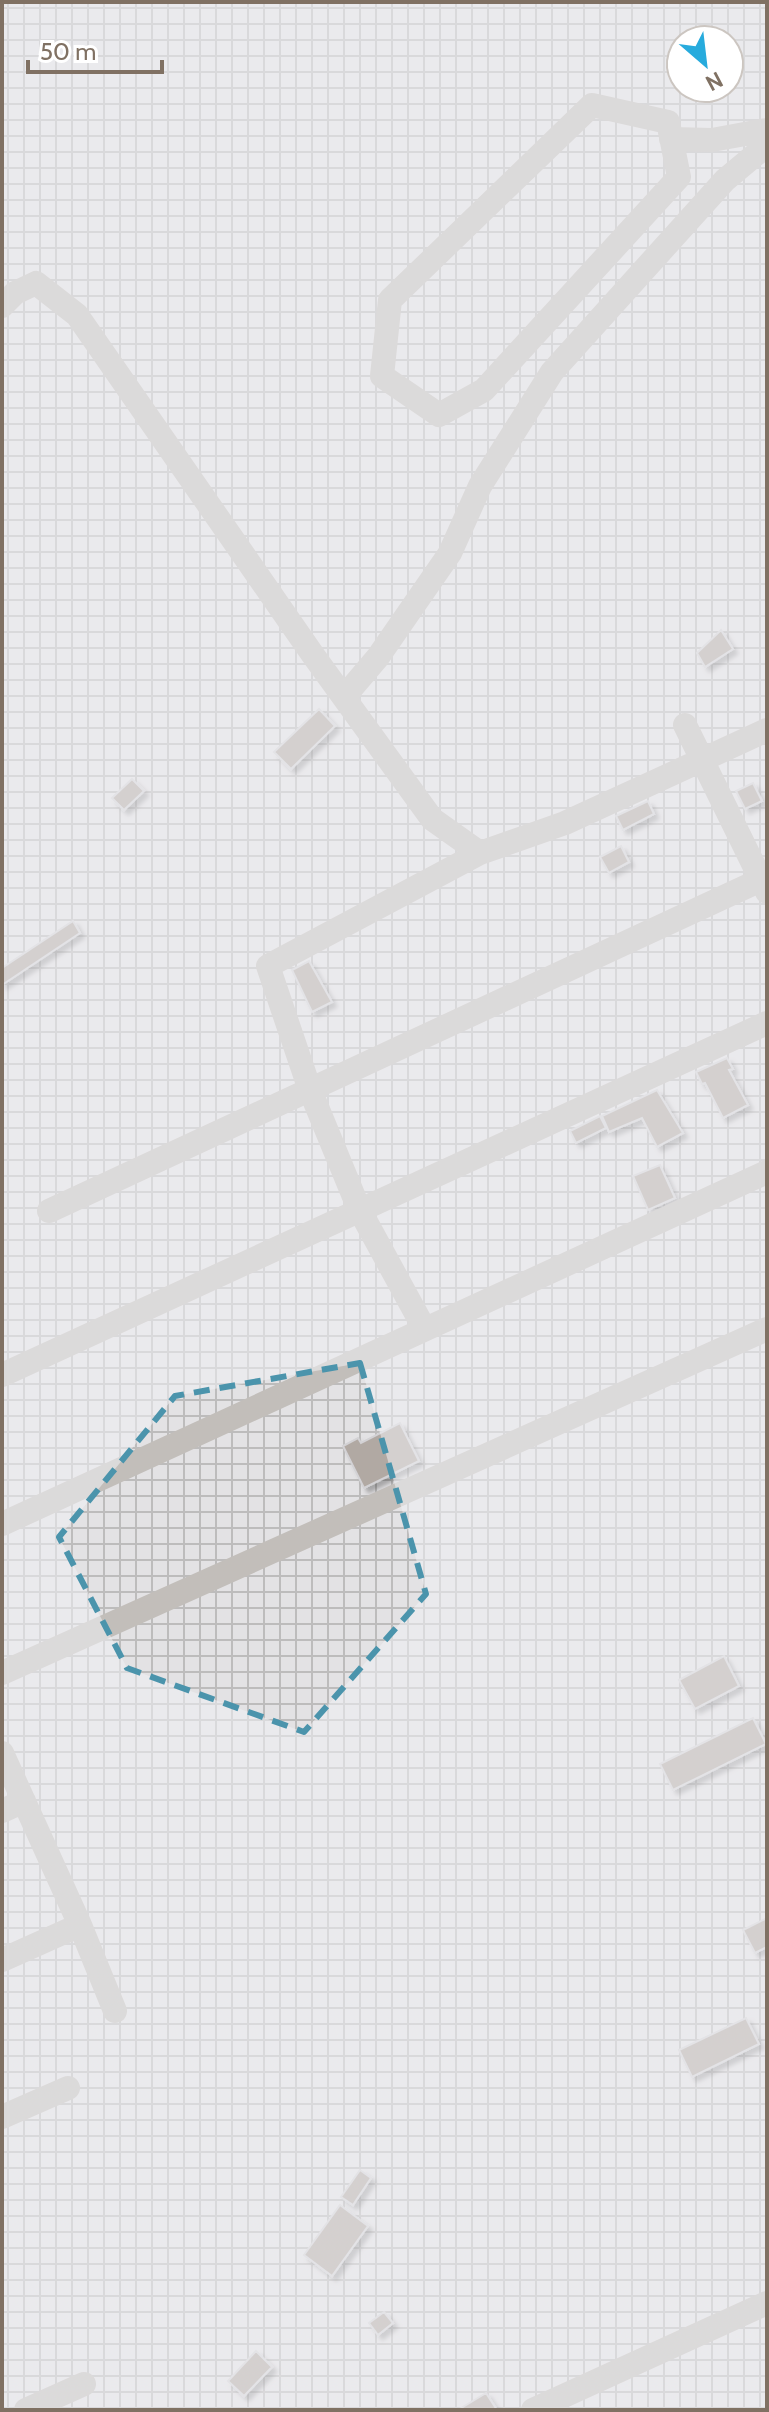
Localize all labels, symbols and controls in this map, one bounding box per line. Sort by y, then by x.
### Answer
scale bar [28,24,162,74]
north arrow [665,24,745,104]
text: 50 m [40,37,96,66]
text: N [701,66,727,97]

